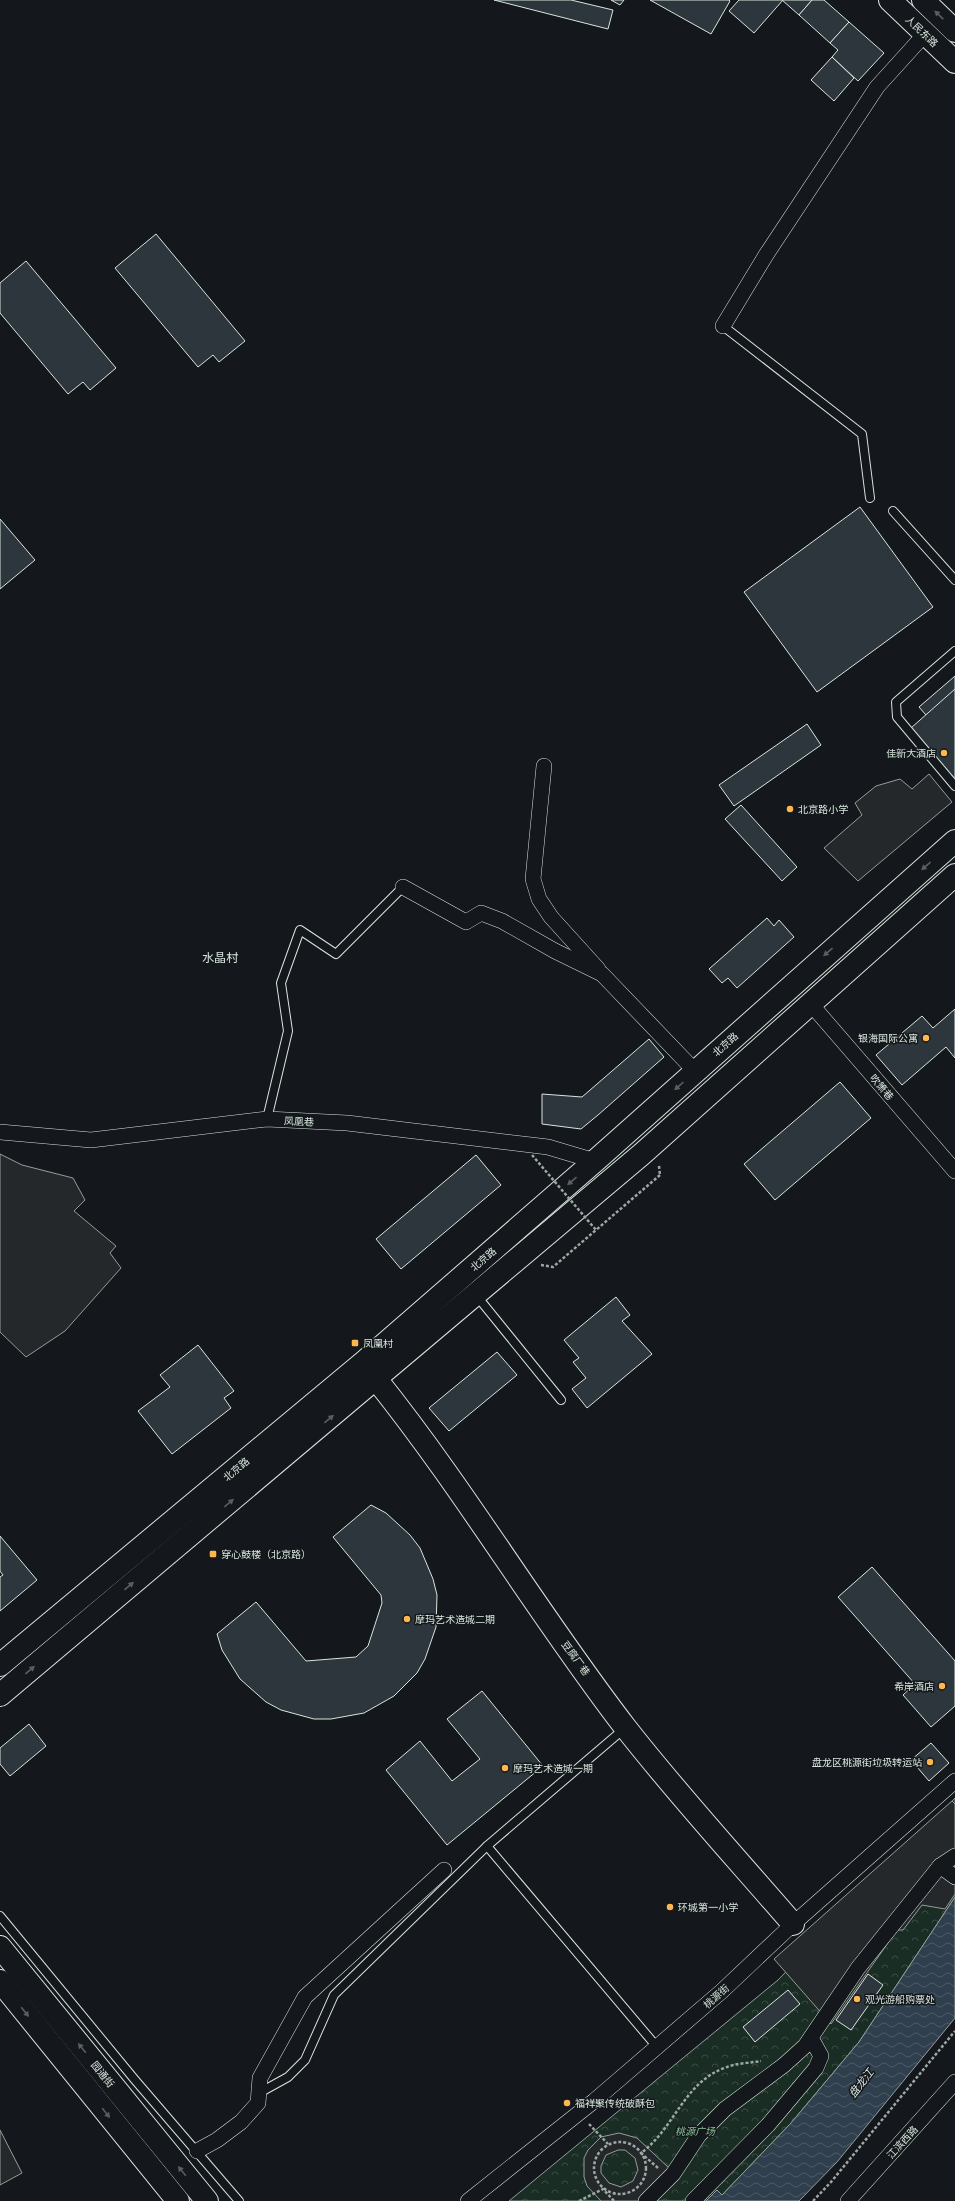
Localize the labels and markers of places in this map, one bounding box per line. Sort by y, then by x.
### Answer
place label: 佳新大酒店 [886,748,936,759]
marker: 佳新大酒店 [939,748,949,758]
marker: 北京路小学 [785,804,795,814]
place label: 北京路小学 [798,804,848,815]
place label: 银海国际公寓 [858,1033,918,1044]
marker: 银海国际公寓 [921,1033,931,1043]
marker: 凤凰村 [350,1338,360,1348]
place label: 凤凰村 [363,1338,393,1349]
marker: 穿心鼓楼（北京路） [208,1549,218,1559]
place label: 穿心鼓楼（北京路） [221,1549,311,1560]
marker: 摩玛艺术造城二期 [402,1614,412,1624]
place label: 摩玛艺术造城二期 [415,1614,495,1625]
place label: 希岸酒店 [894,1681,934,1692]
marker: 希岸酒店 [937,1681,947,1691]
place label: 盘龙区桃源街垃圾转运站 [812,1757,922,1768]
marker: 盘龙区桃源街垃圾转运站 [925,1757,935,1767]
marker: 摩玛艺术造城一期 [500,1763,510,1773]
place label: 摩玛艺术造城一期 [513,1763,593,1774]
marker: 环城第一小学 [665,1902,675,1912]
place label: 环城第一小学 [678,1902,738,1913]
marker: 观光游船购票处 [852,1994,862,2004]
place label: 观光游船购票处 [865,1994,935,2005]
marker: 福祥聚传统破酥包 [562,2098,572,2108]
place label: 福祥聚传统破酥包 [575,2098,655,2109]

